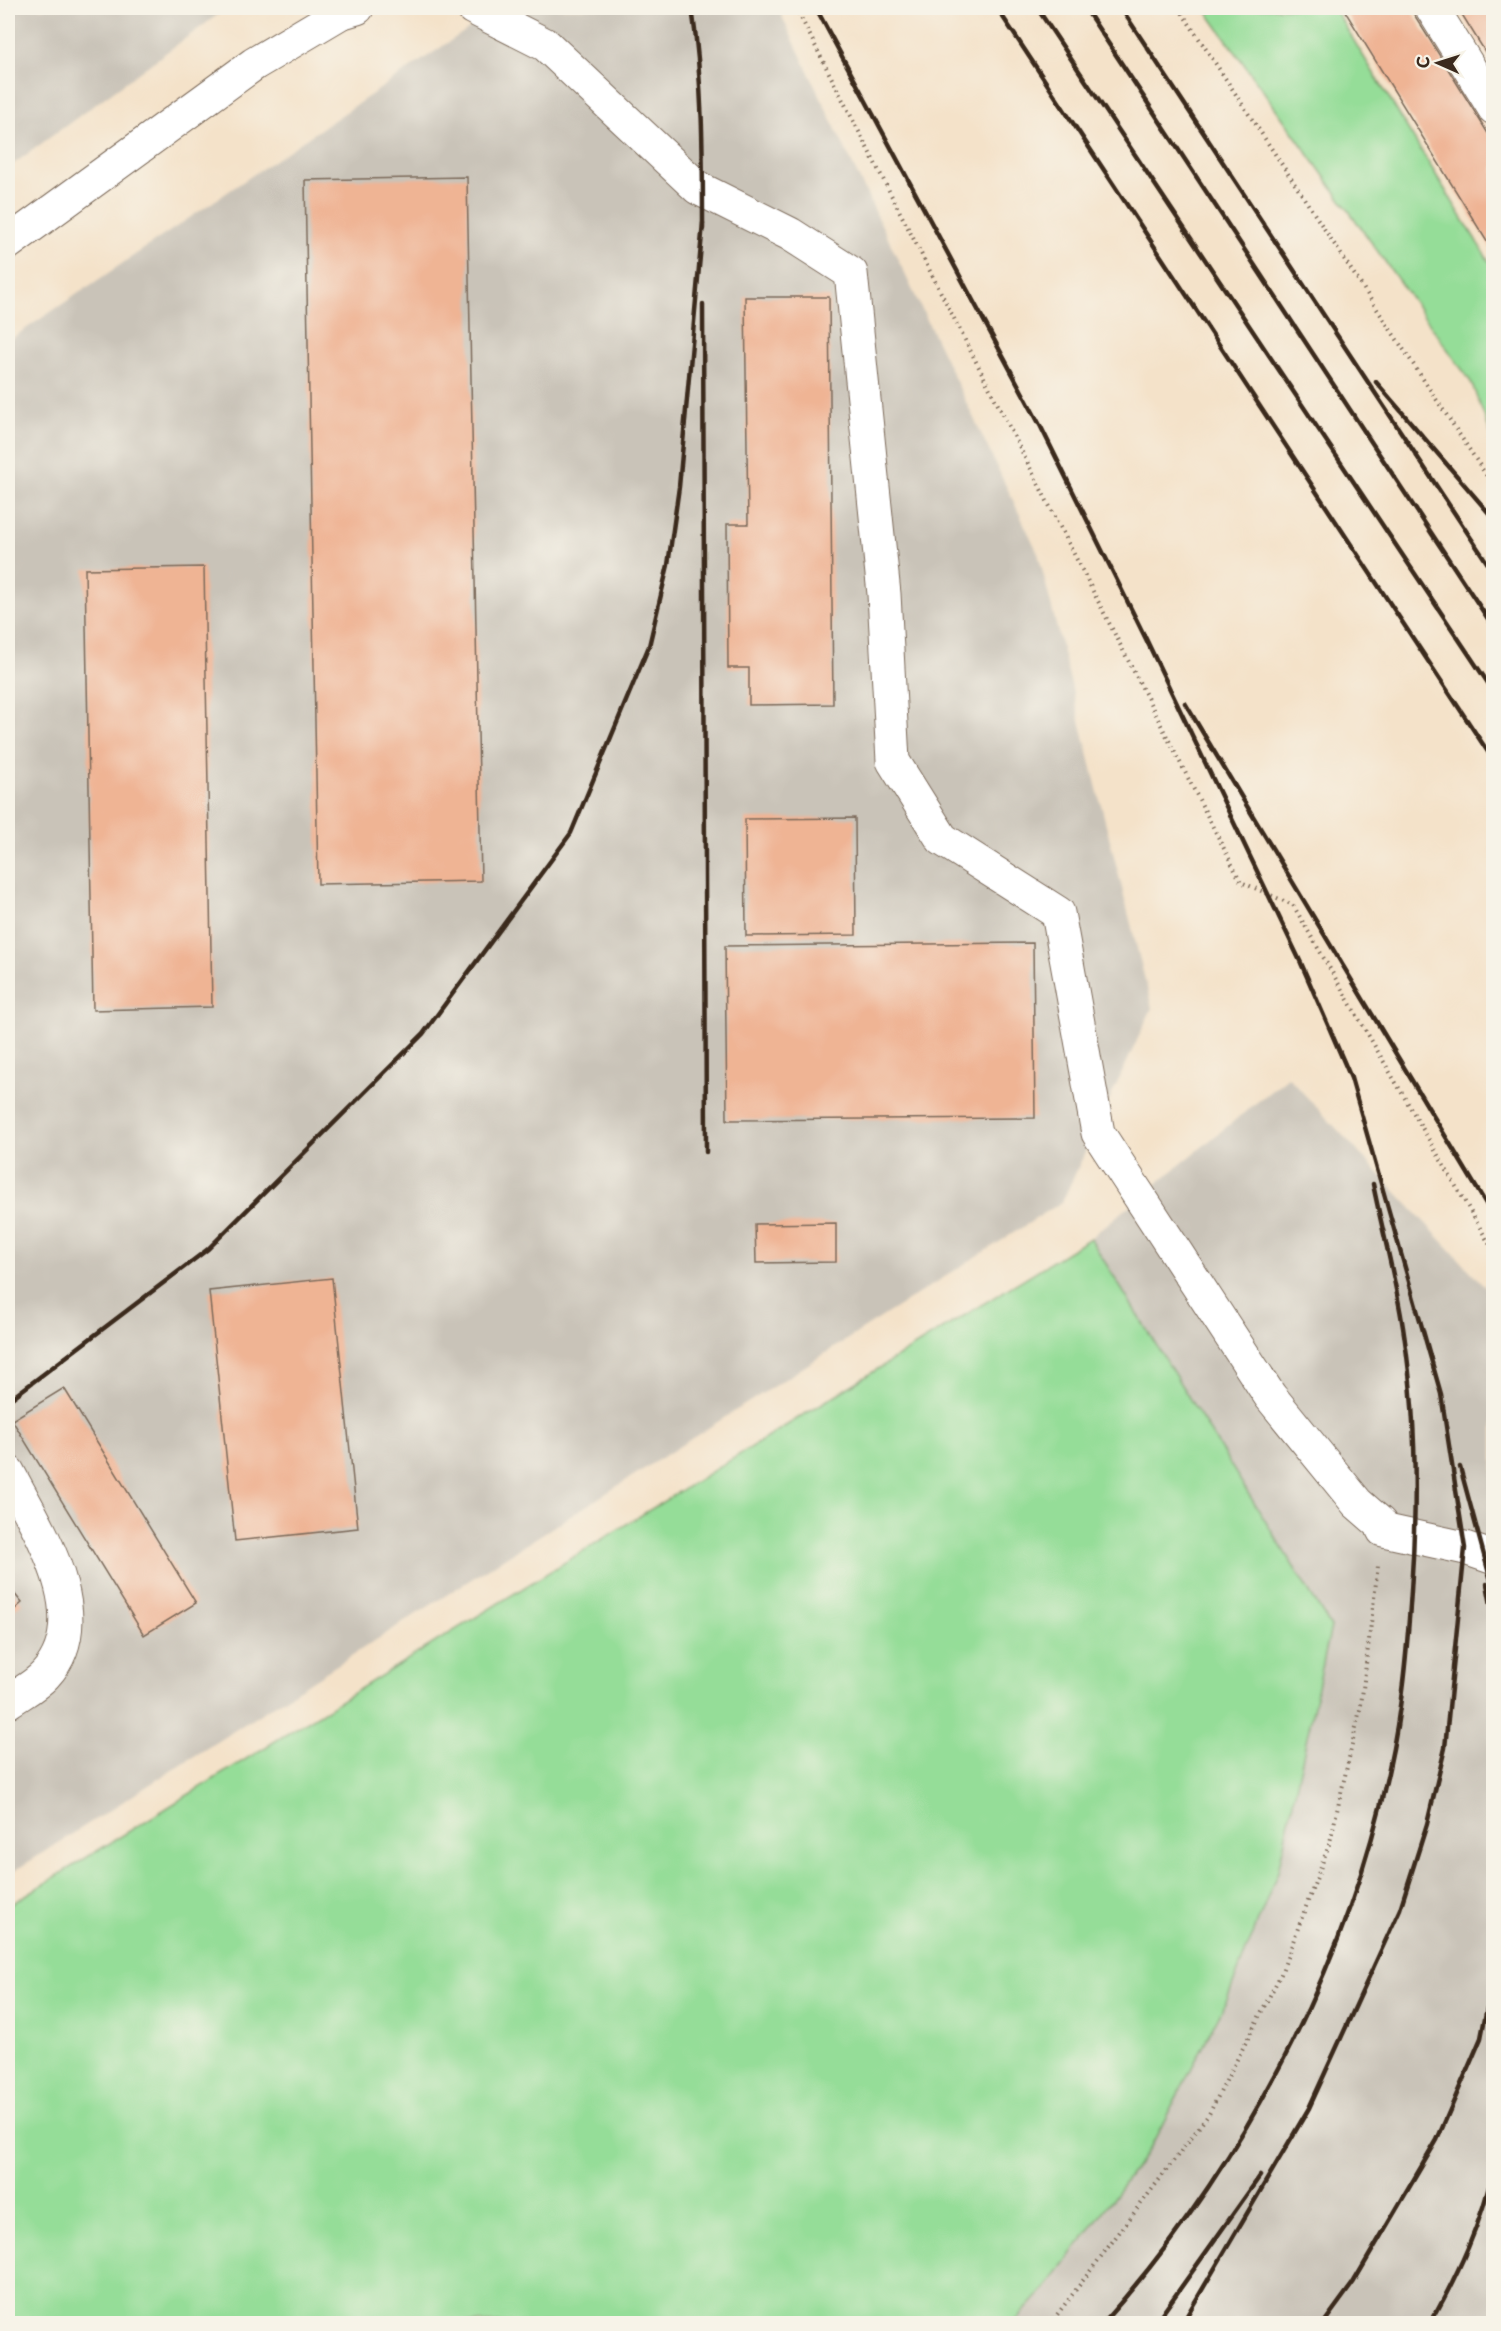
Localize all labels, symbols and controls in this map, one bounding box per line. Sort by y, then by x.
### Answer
north arrow [1408,33,1468,93]
text: С [1410,56,1434,69]

